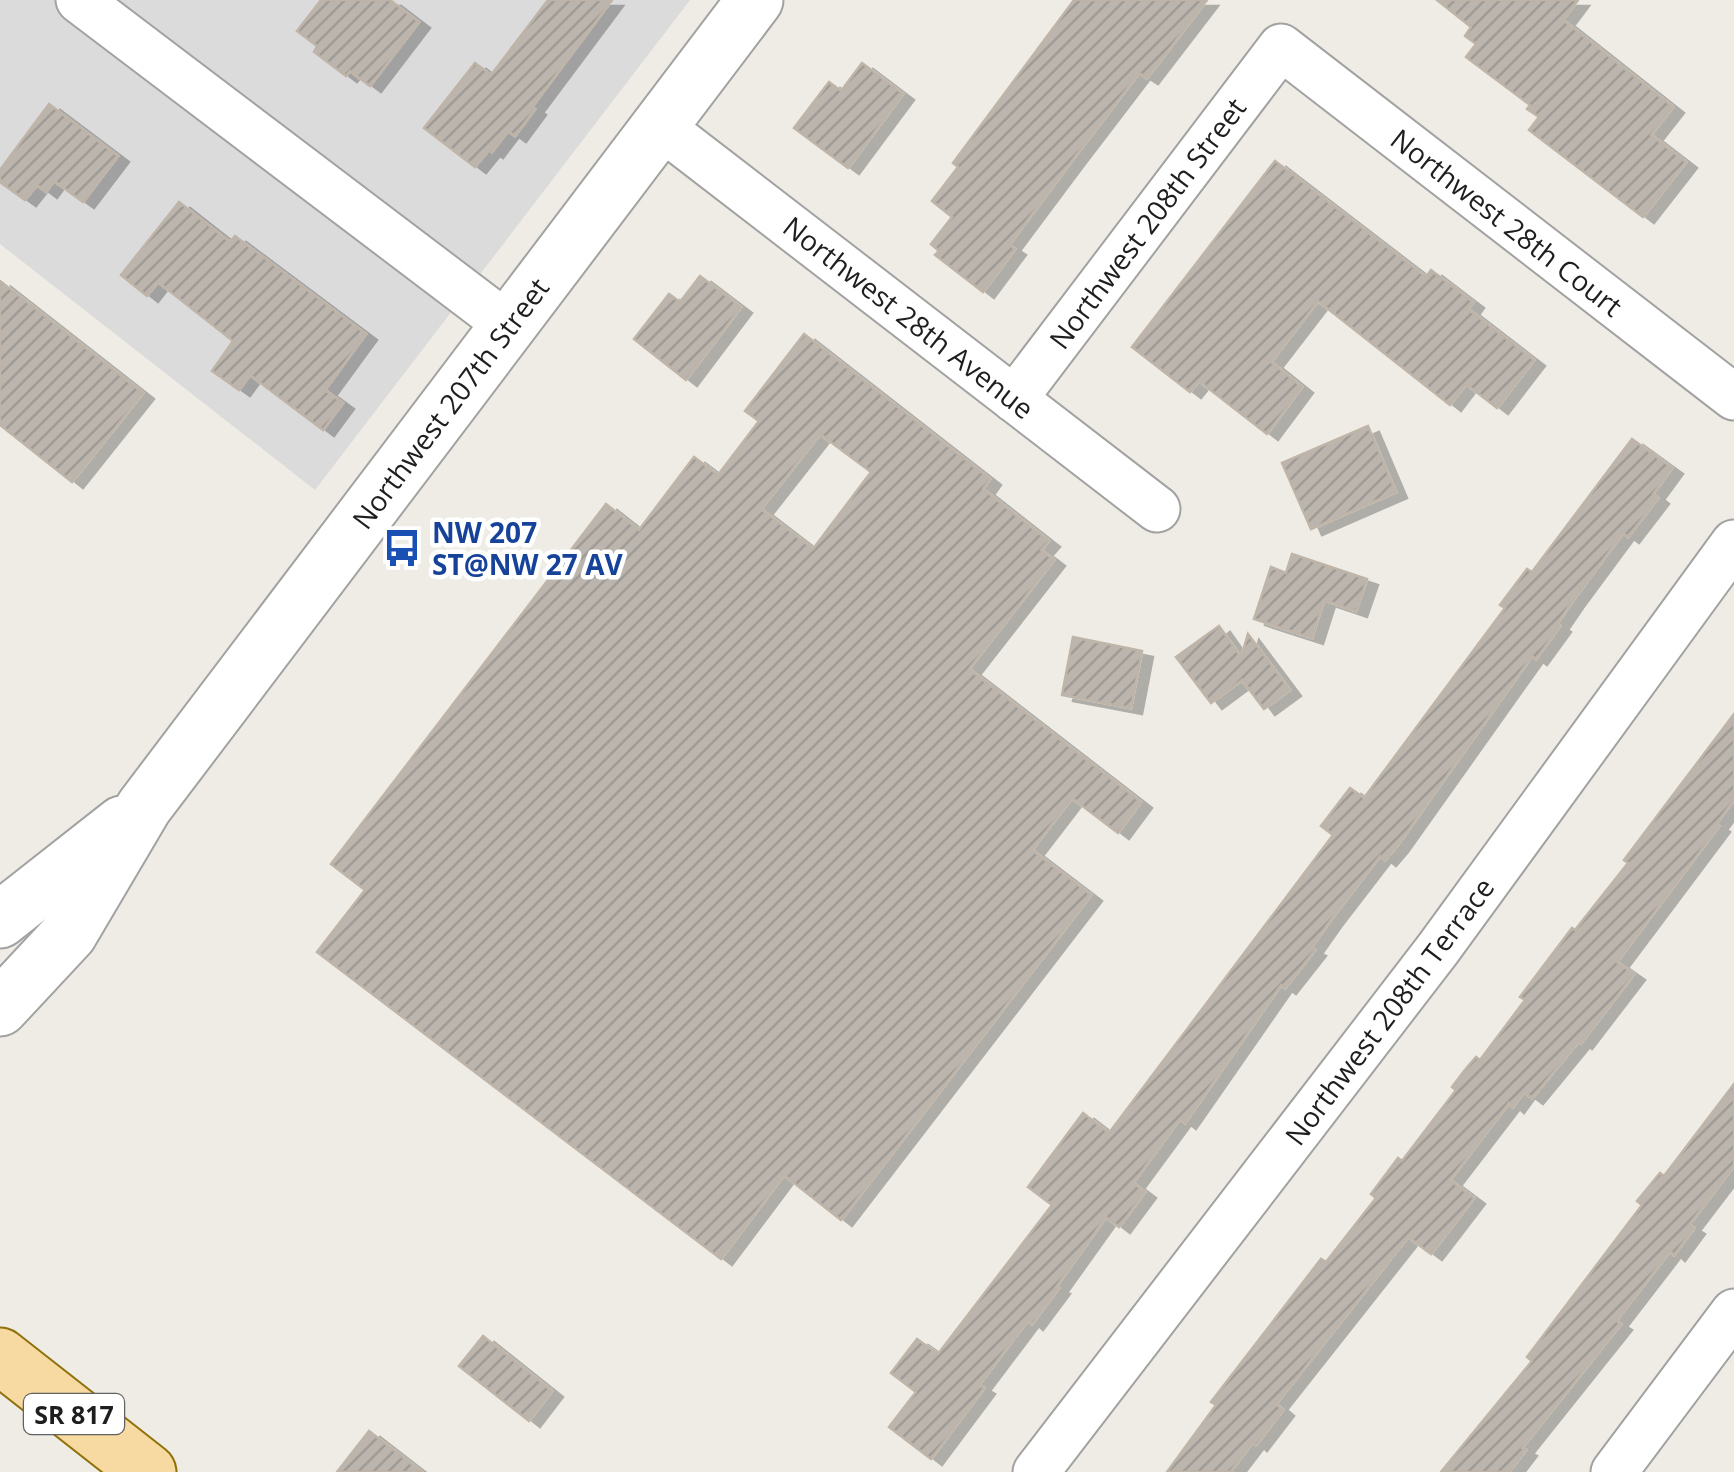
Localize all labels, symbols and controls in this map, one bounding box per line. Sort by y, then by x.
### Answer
street label: Northwest 208th Street [1040,90,1254,356]
street label: Northwest 28th Court [1383,120,1631,324]
street label: Northwest 28th Avenue [776,207,1042,427]
street label: Northwest 207th Street [343,270,557,536]
place label: NW 207 ST@NW 27 AV [432,513,623,583]
bus stop icon: NW 207 ST@NW 27 AV [381,527,423,569]
street label: Northwest 208th Terrace [1276,870,1502,1152]
road number: SR 817 [24,1394,124,1434]

